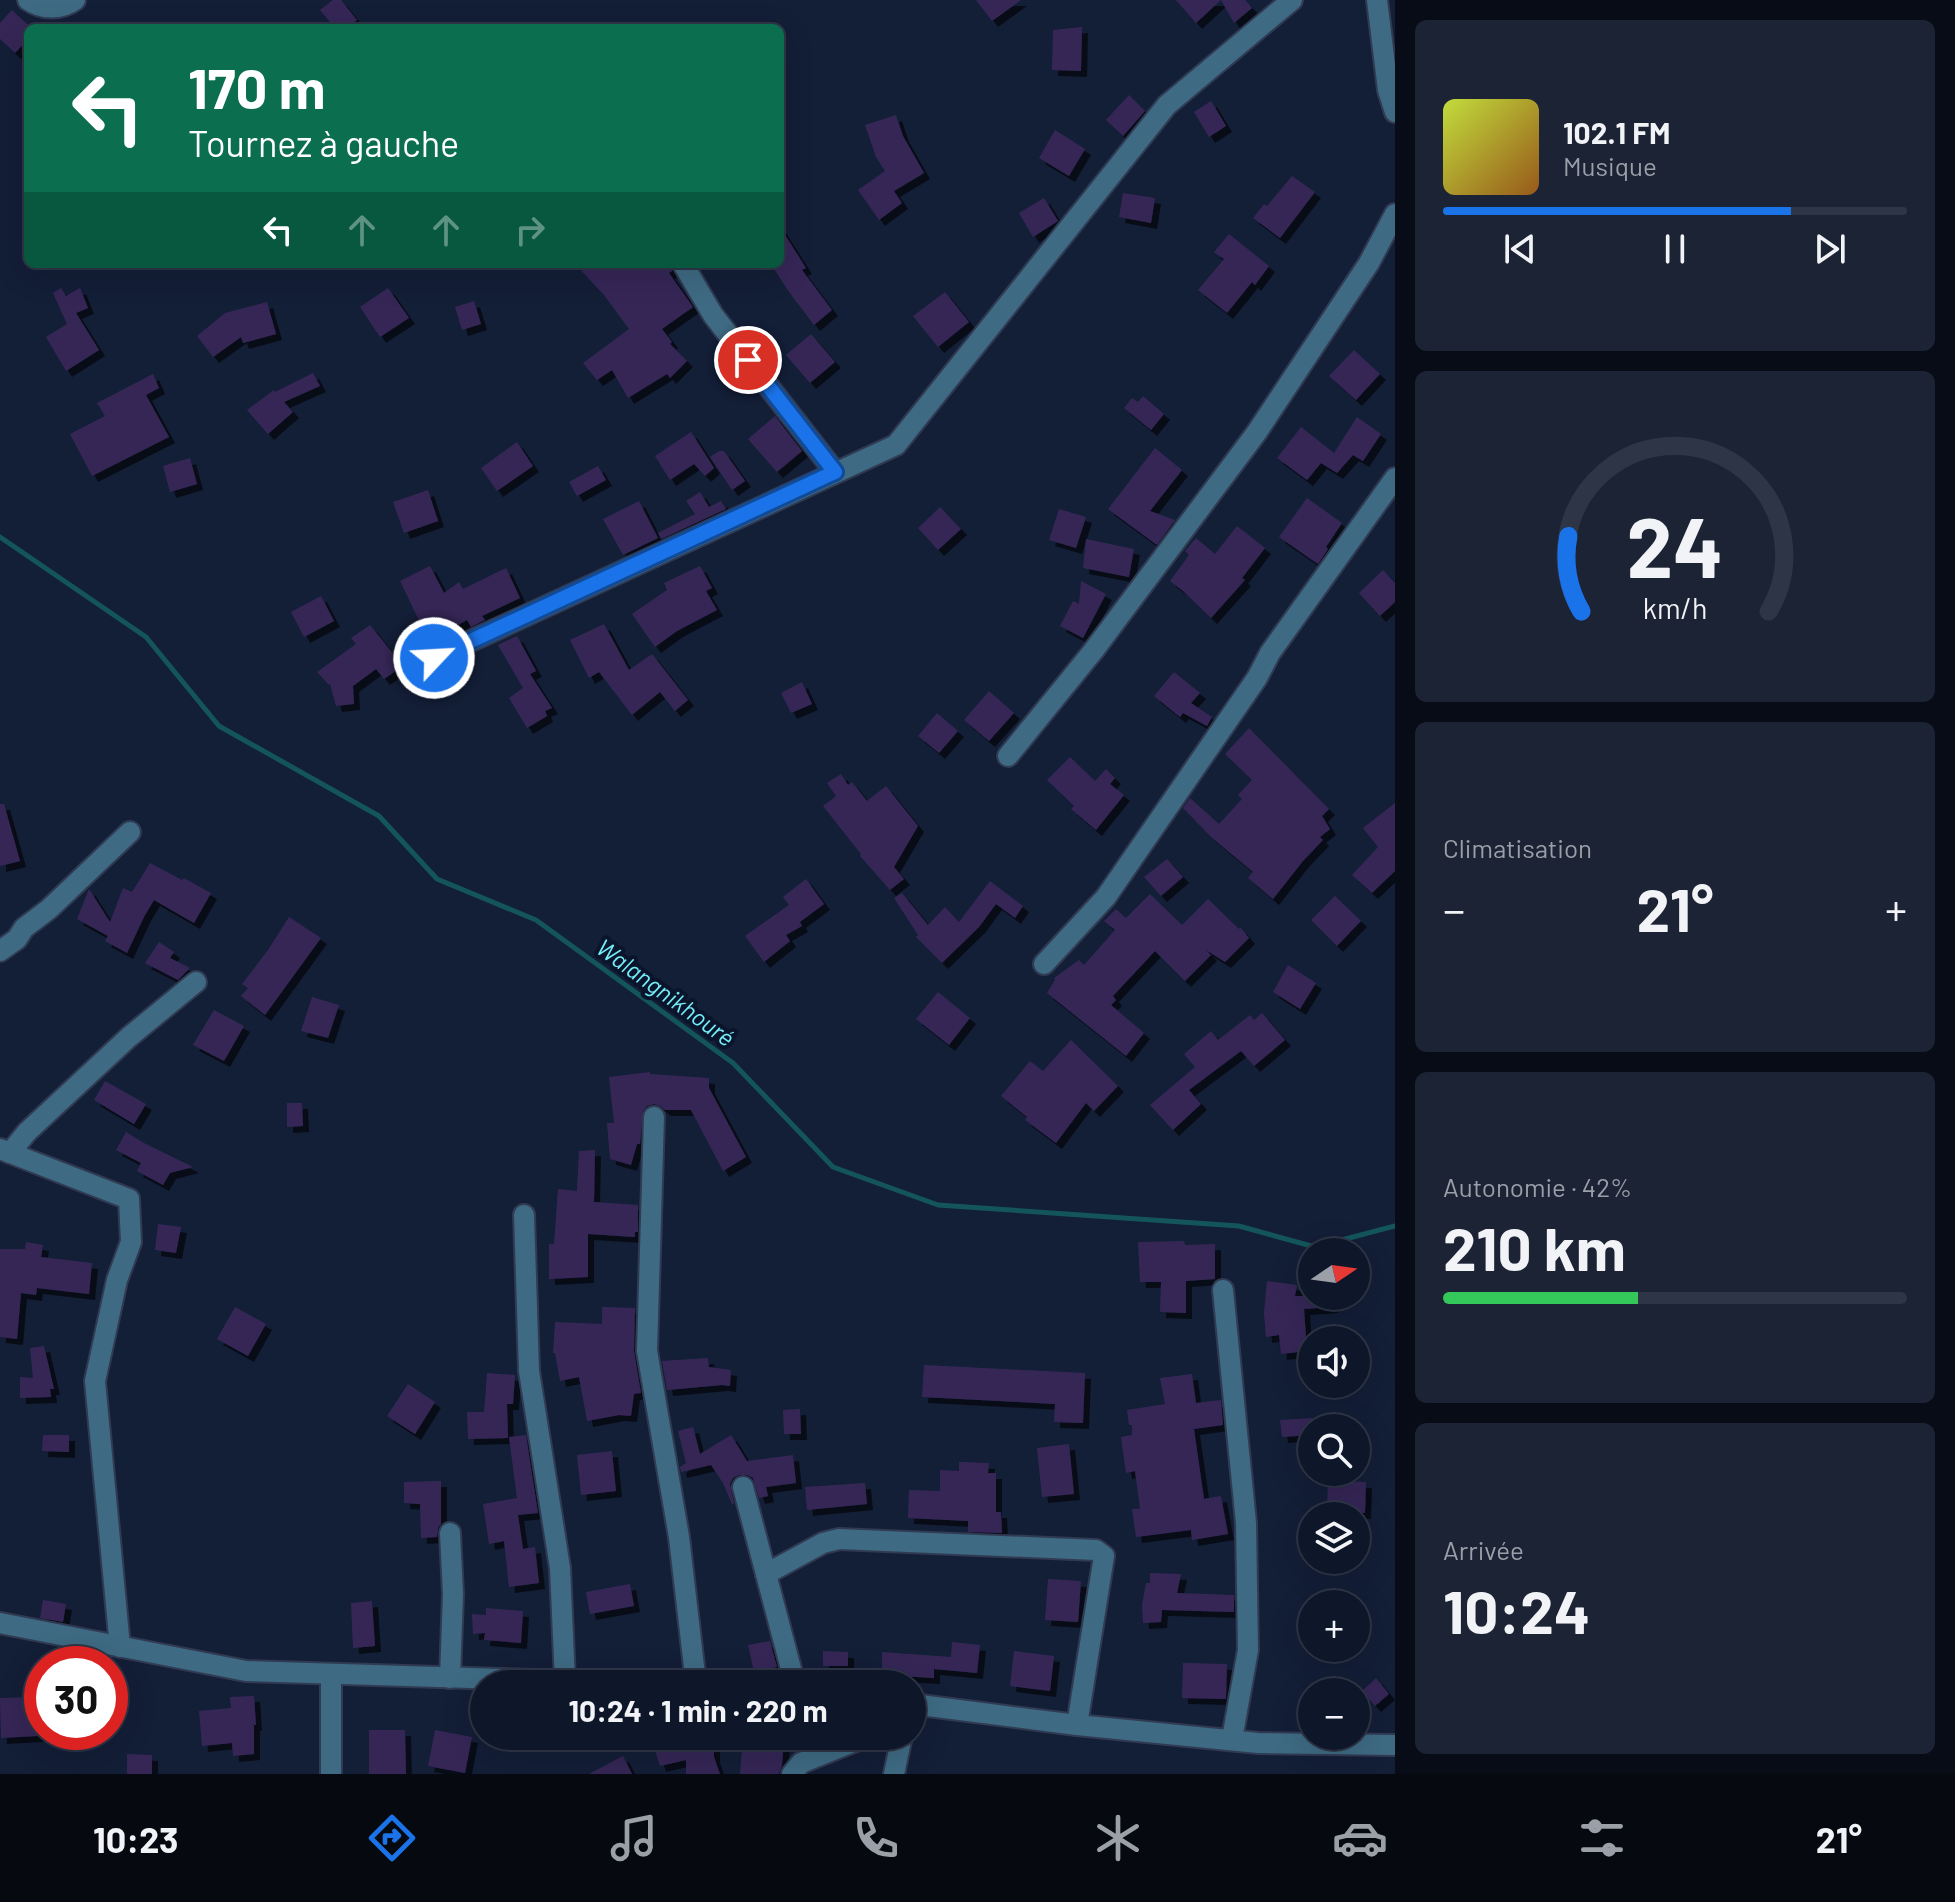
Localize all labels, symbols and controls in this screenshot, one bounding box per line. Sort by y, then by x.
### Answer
text: 170 m [188,53,325,120]
icon: left [56,56,160,160]
text: 102.1 FM [1563,114,1671,150]
text: Tournez à gauche [188,121,459,164]
text: Musique [1563,150,1657,181]
icon: left [256,208,300,252]
icon: ahead [340,208,384,252]
icon: ahead [424,208,468,252]
icon: right [508,208,552,252]
icon: previous [1498,227,1542,271]
icon: pause [1653,227,1697,271]
icon: next [1808,227,1852,271]
pin [714,326,782,394]
icon: arrive [726,338,770,382]
text: 24 [1627,495,1723,595]
text: km/h [1643,590,1707,625]
position arrow [392,616,476,700]
text: Climatisation [1443,832,1592,863]
text: 21° [1636,872,1714,944]
text: − [1443,882,1465,935]
text: + [1885,882,1907,935]
water label: Walangnikhouré [591,932,741,1052]
text: Autonomie · 42% [1443,1171,1632,1202]
text: 210 km [1443,1211,1626,1283]
north arrow [1298,1238,1370,1310]
map controls [1298,1238,1370,1750]
button: sound [1298,1326,1370,1398]
button: search [1298,1414,1370,1486]
button: layers [1298,1502,1370,1574]
text: Arrivée [1443,1534,1524,1565]
text: 10:24 [1443,1574,1590,1646]
button: + [1298,1590,1370,1662]
speed limit sign: 30 [24,1646,128,1750]
button: − [1298,1678,1370,1750]
text: 10:24 · 1 min · 220 m [568,1692,828,1728]
icon: directions [364,1810,420,1866]
icon: music [606,1810,662,1866]
icon: phone [848,1810,904,1866]
icon: climate [1090,1810,1146,1866]
icon: car [1332,1810,1388,1866]
icon: filters [1574,1810,1630,1866]
text: 10:23 [93,1817,178,1860]
text: 21° [1816,1817,1862,1860]

